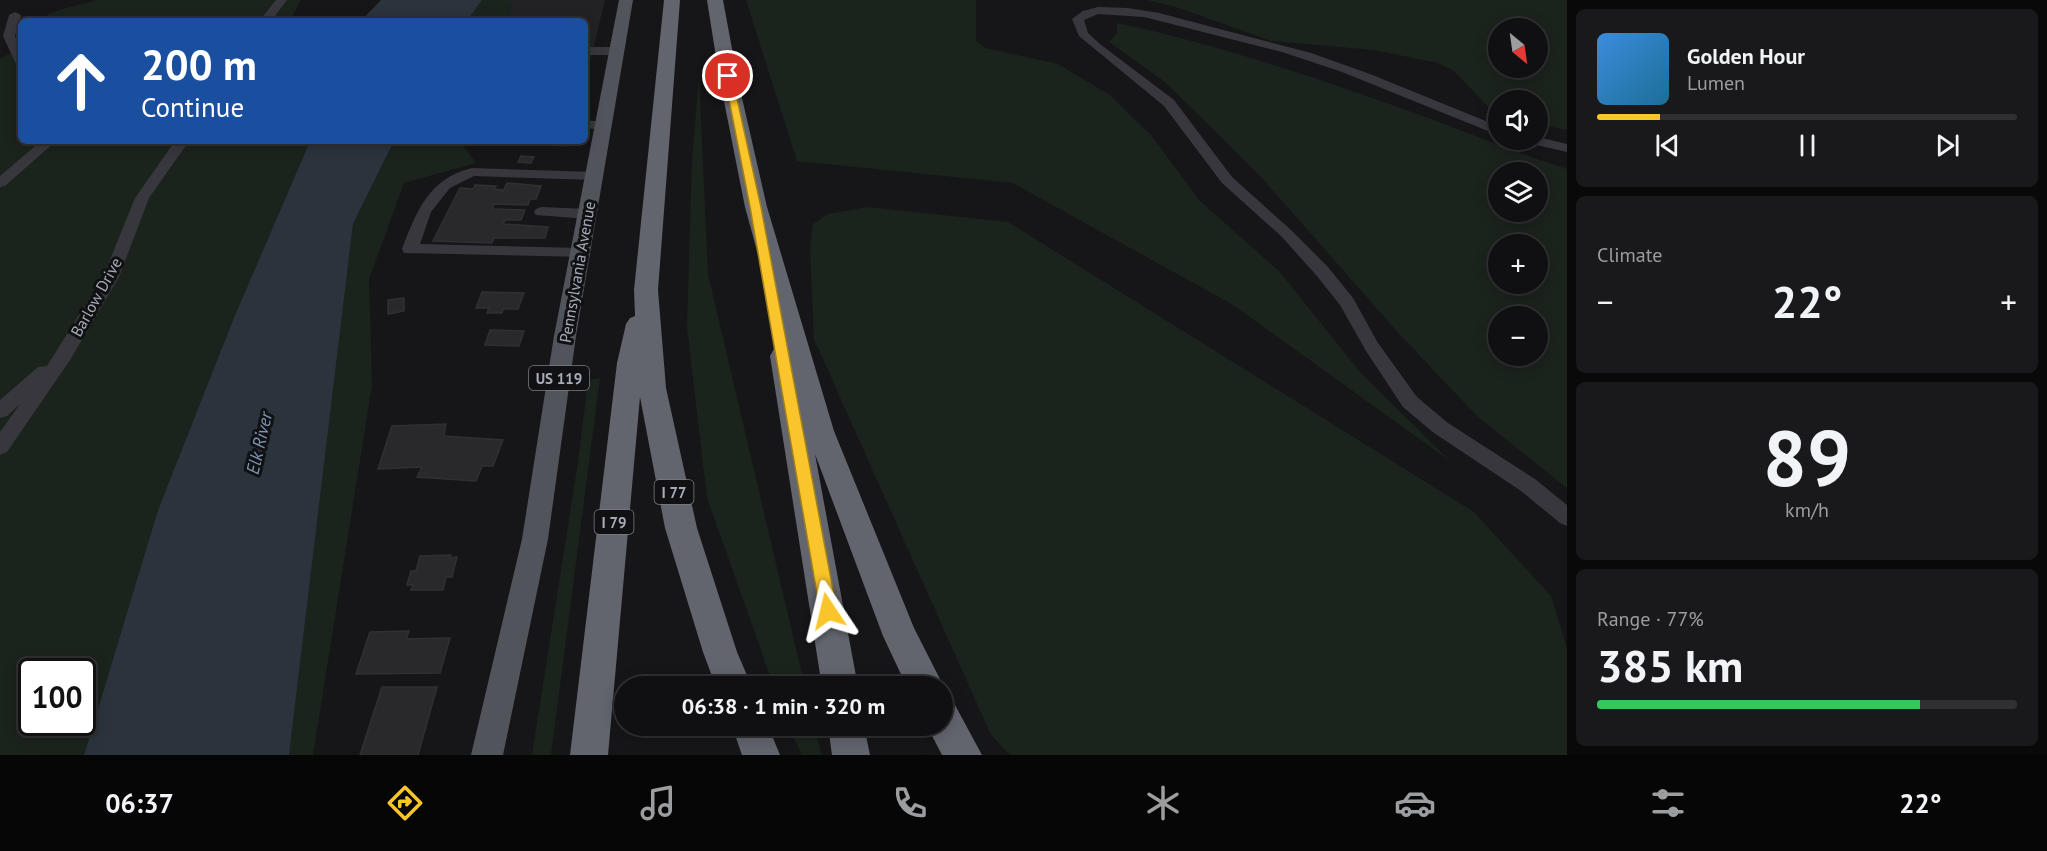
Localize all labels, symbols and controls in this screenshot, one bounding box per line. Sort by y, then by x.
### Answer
north arrow [1488,18,1548,78]
map controls [1488,18,1548,366]
text: 200 m [141,37,257,92]
icon: ahead [42,42,120,120]
text: Golden Hour [1687,42,1805,70]
pin [702,50,753,101]
icon: arrive [711,59,744,92]
text: Lumen [1687,70,1745,96]
text: Continue [141,90,244,124]
button: sound [1488,90,1548,150]
icon: previous [1651,129,1684,162]
icon: pause [1791,129,1824,162]
icon: next [1931,129,1964,162]
button: layers [1488,162,1548,222]
street label: Pennsylvania Avenue [555,200,599,344]
button: + [1488,234,1548,294]
text: Climate [1597,242,1663,268]
street label: Barlow Drive [66,254,126,340]
text: 22° [1772,272,1842,330]
text: − [1597,280,1614,323]
text: + [2000,280,2017,323]
button: − [1488,306,1548,366]
road number: US 119 [529,366,589,390]
text: 89 [1763,407,1851,508]
water label: Elk River [241,409,278,476]
road number: I 77 [654,480,694,504]
text: km/h [1785,497,1829,523]
road number: I 79 [594,510,634,534]
position arrow [796,579,860,643]
text: Range · 77% [1597,606,1704,632]
text: 385 km [1597,636,1743,694]
speed limit sign: 100 [18,658,96,736]
text: 06:38 · 1 min · 320 m [682,692,885,720]
icon: directions [384,782,426,824]
icon: music [637,782,679,824]
icon: phone [889,782,931,824]
icon: climate [1142,782,1184,824]
icon: car [1394,782,1436,824]
icon: filters [1647,782,1689,824]
text: 06:37 [105,786,174,820]
text: 22° [1899,786,1942,820]

